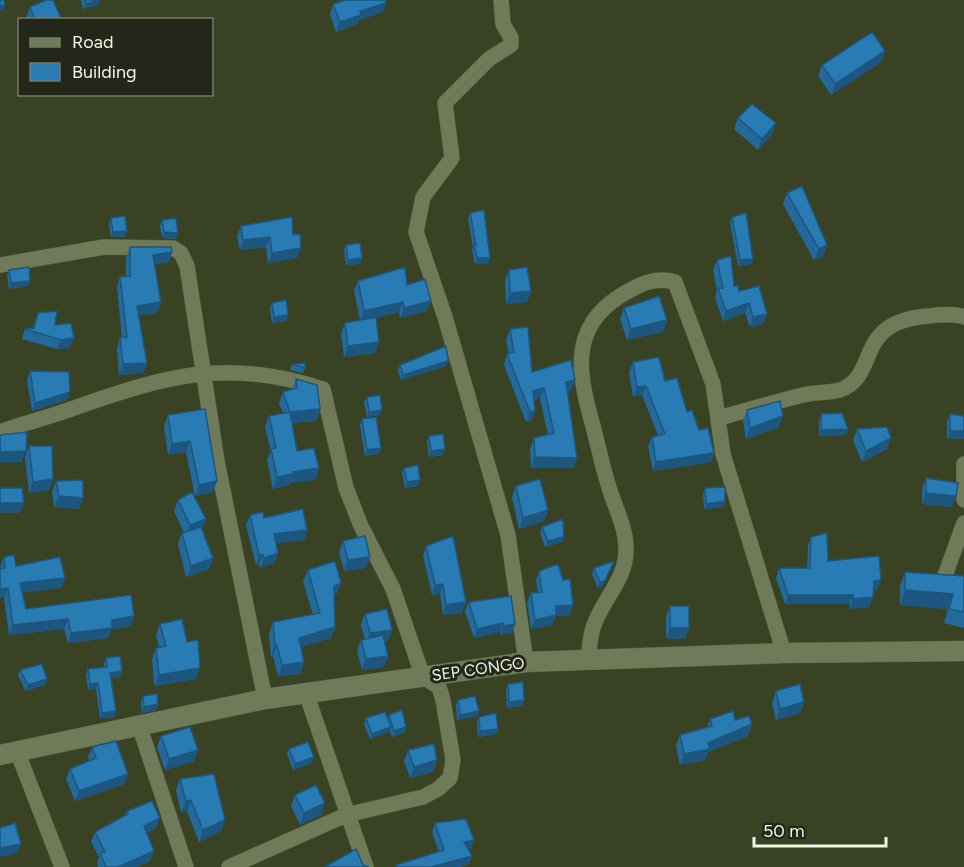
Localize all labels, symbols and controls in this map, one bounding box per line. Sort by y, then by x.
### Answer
legend [18,18,213,96]
text: Road [72,31,113,53]
text: Building [72,61,137,83]
street label: SEP CONGO [430,653,526,685]
scale bar [754,810,886,848]
text: 50 m [763,820,805,842]

